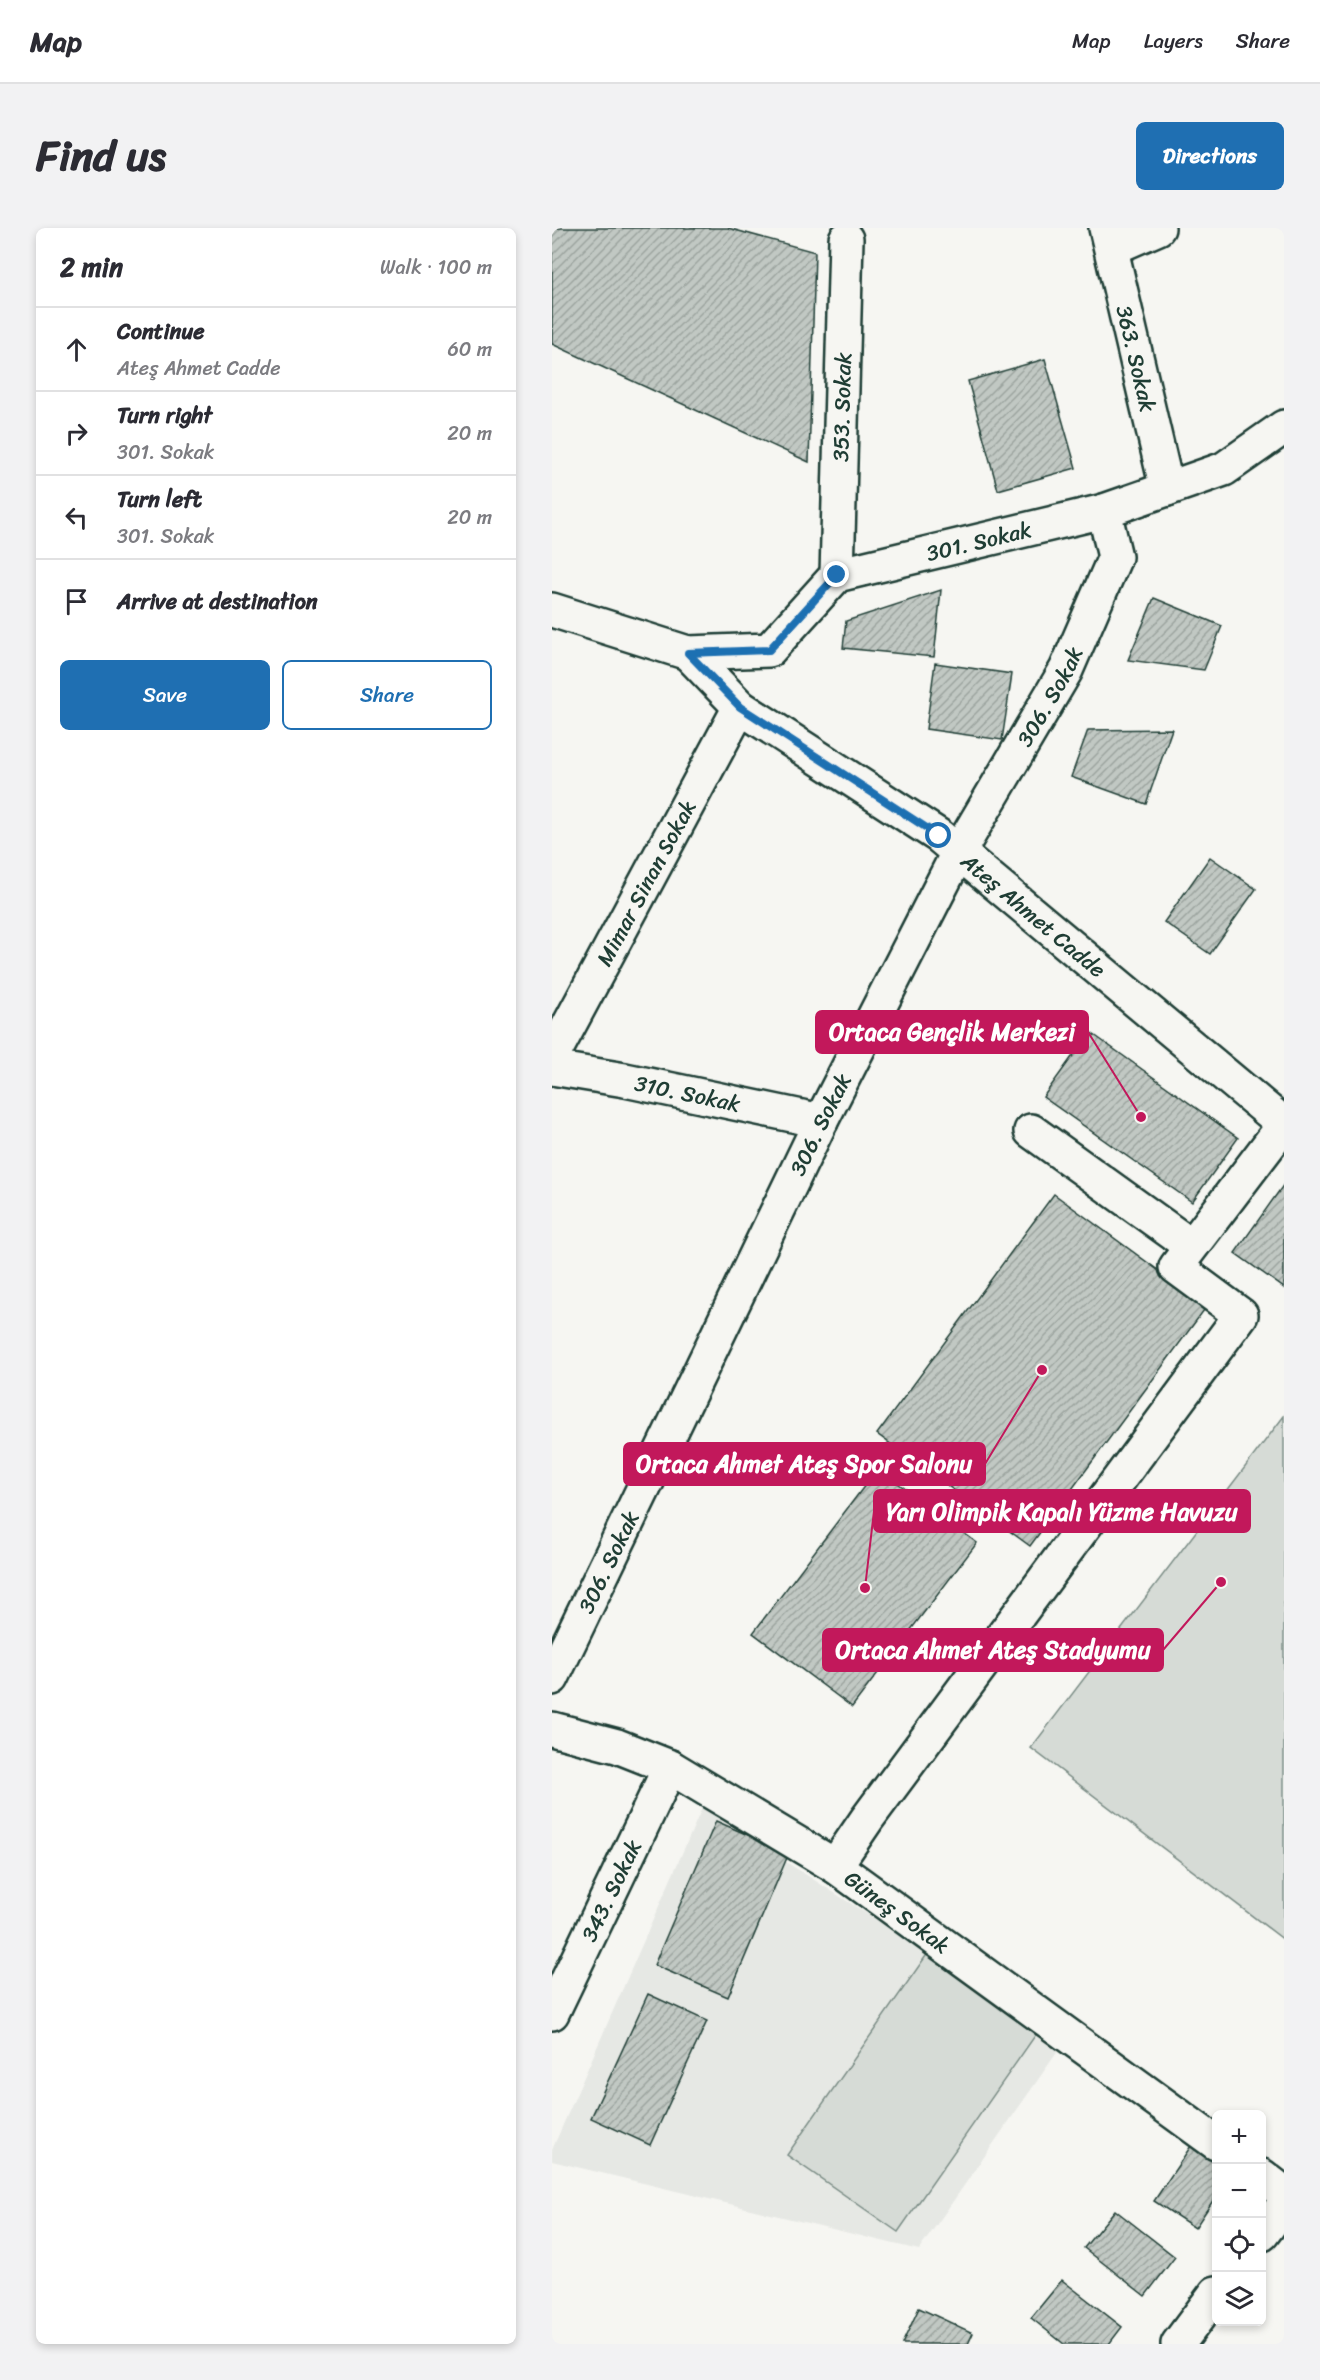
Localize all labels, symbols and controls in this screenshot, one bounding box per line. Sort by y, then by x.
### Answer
text: Map [30,17,82,66]
text: Map [1072,22,1111,60]
text: Layers [1144,22,1203,60]
text: Share [1236,22,1290,60]
text: Find us [36,119,166,193]
button: Directions [1136,122,1284,190]
text: 2 min [60,244,123,290]
text: Walk · 100 m [380,250,492,285]
street label: 363. Sokak [1105,301,1168,416]
text: Continue [117,312,205,351]
text: 60 m [447,332,492,367]
icon: ahead [60,333,93,366]
text: Ateş Ahmet Cadde [117,351,280,386]
street label: 353. Sokak [821,352,862,462]
text: Turn right [117,396,212,435]
text: 20 m [447,416,492,451]
icon: right [60,417,93,450]
text: 301. Sokak [117,435,214,470]
text: Turn left [117,480,202,519]
text: 20 m [447,500,492,535]
icon: left [60,501,93,534]
street label: 301. Sokak [922,509,1036,573]
text: 301. Sokak [117,519,214,554]
route end [823,561,849,587]
text: Arrive at destination [117,582,318,621]
icon: arrive [60,585,93,618]
street label: 306. Sokak [1005,640,1094,754]
button: Save [60,660,270,730]
button: Share [282,660,492,730]
street label: Mimar Sinan Sokak [585,792,707,973]
route start [925,822,951,848]
street label: Ateş Ahmet Cadde [951,842,1115,988]
callout: Ortaca Gençlik Merkezi [816,1011,1088,1053]
text: Ortaca Gençlik Merkezi [829,1011,1076,1053]
street label: 310. Sokak [631,1063,744,1123]
street label: 306. Sokak [778,1066,862,1182]
callout: Ortaca Ahmet Ateş Spor Salonu [624,1443,985,1485]
text: Ortaca Ahmet Ateş Spor Salonu [636,1443,973,1485]
callout: Yarı Olimpik Kapalı Yüzme Havuzu [874,1490,1250,1532]
text: Yarı Olimpik Kapalı Yüzme Havuzu [886,1491,1239,1533]
street label: 306. Sokak [567,1503,650,1620]
callout: Ortaca Ahmet Ateş Stadyumu [823,1629,1163,1671]
text: Ortaca Ahmet Ateş Stadyumu [836,1629,1152,1671]
street label: 343. Sokak [570,1832,652,1948]
street label: Güneş Sokak [836,1859,959,1964]
map controls [1212,2110,1266,2326]
button: + [1212,2110,1266,2164]
button: − [1212,2164,1266,2218]
button: locate [1212,2218,1266,2272]
button: layers [1212,2272,1266,2326]

